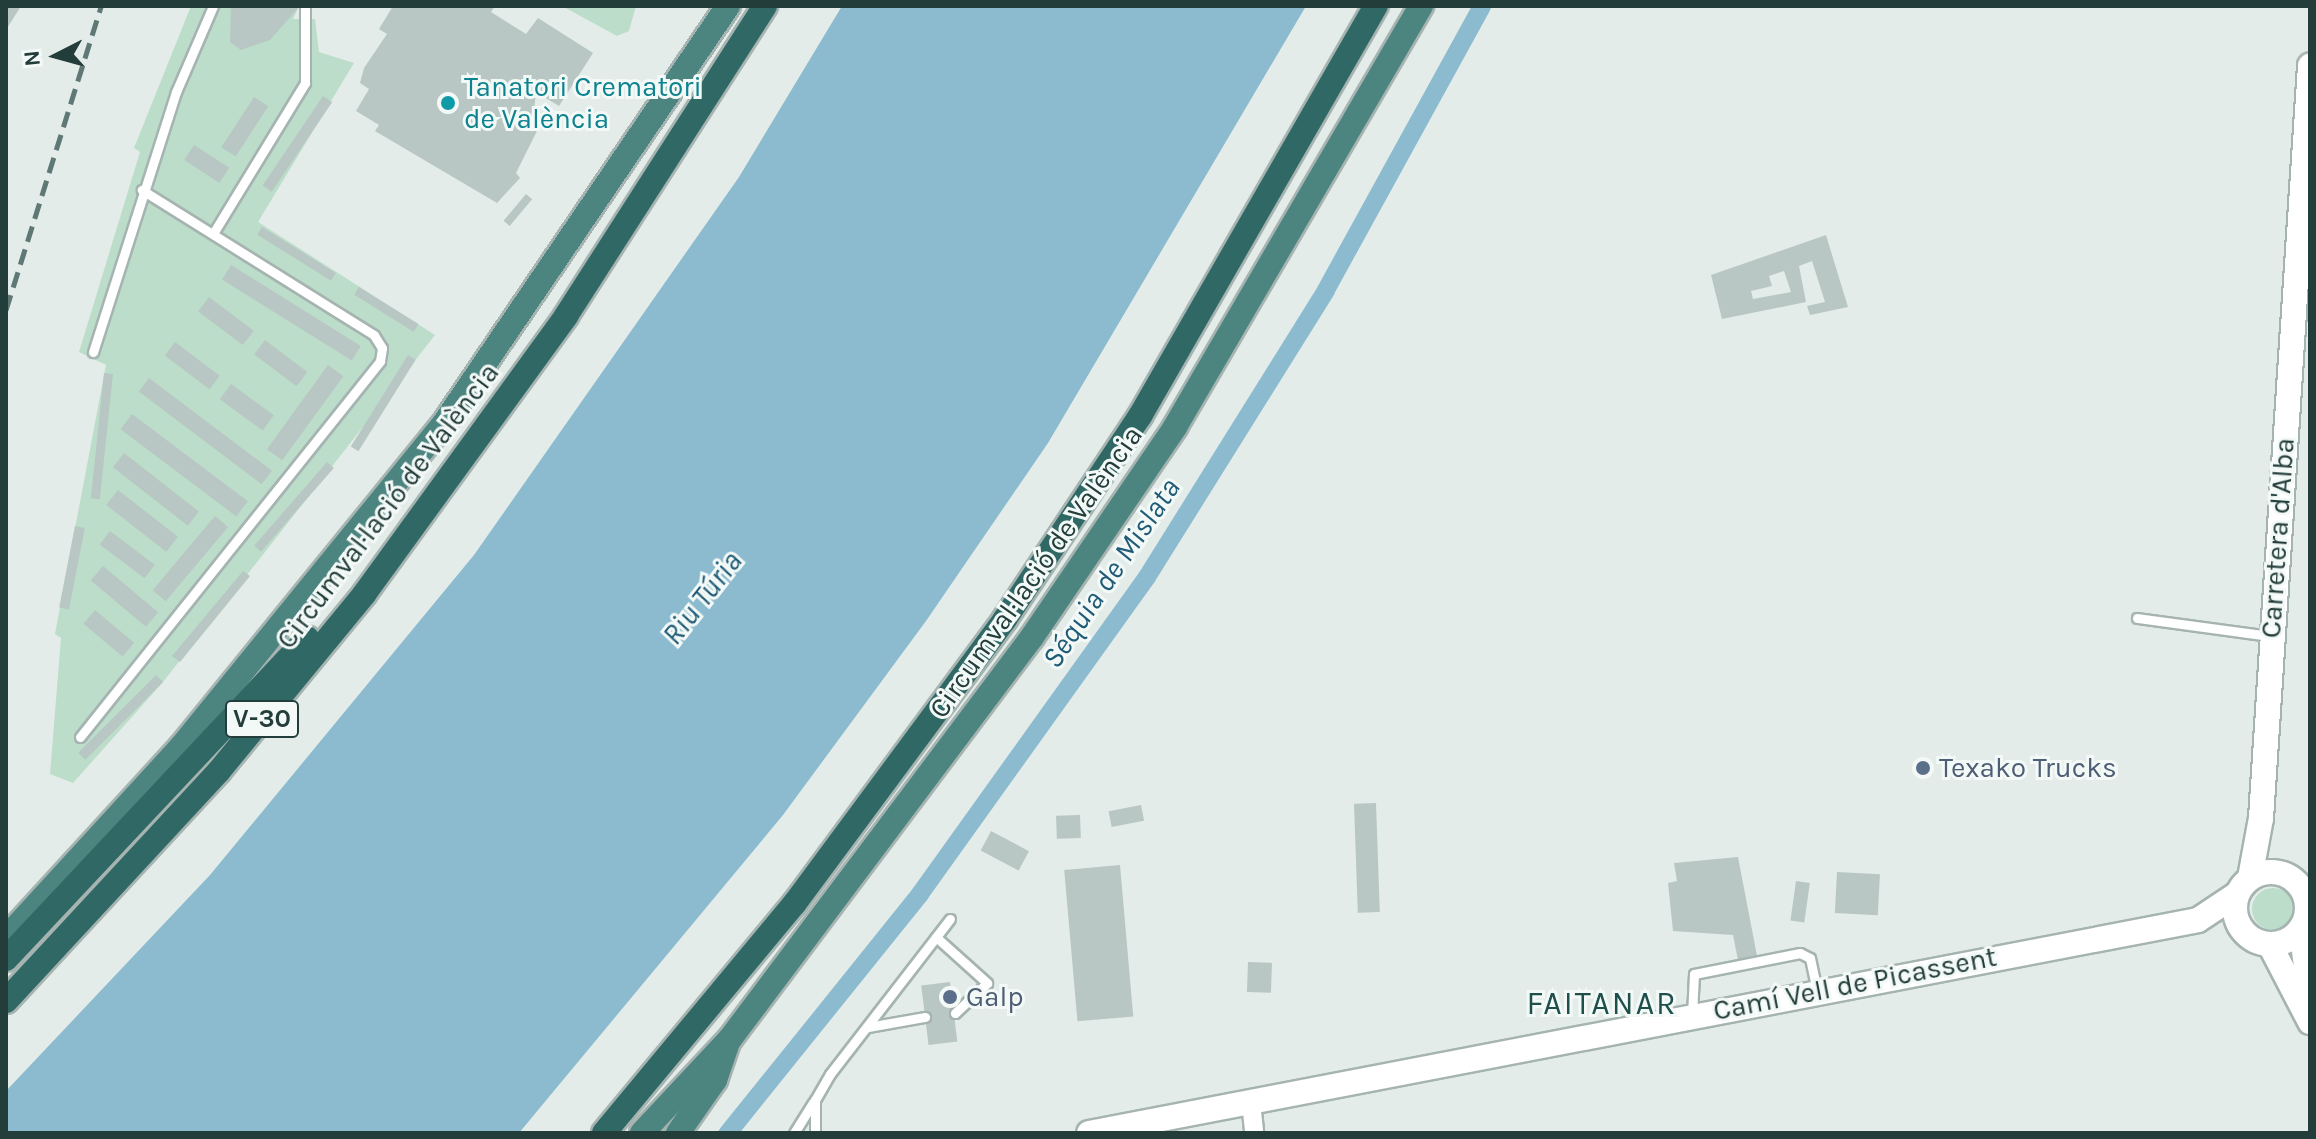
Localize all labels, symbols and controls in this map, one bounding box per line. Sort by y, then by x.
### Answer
north arrow [16,16,96,96]
text: N [18,49,46,68]
place label: Tanatori Crematori de València [464,70,702,136]
marker: Tanatori Crematori de València [439,94,457,112]
street label: Circumval·lació de València [270,357,506,655]
street label: Circumval·lació de València [922,420,1150,724]
street label: Carretera d'Alba [2254,437,2302,639]
water label: Séquia de Mislata [1034,471,1188,675]
water label: Riu Túria [654,544,750,652]
road number: V-30 [224,697,300,741]
place label: Texako Trucks [1939,751,2117,785]
marker: Texako Trucks [1914,759,1932,777]
street label: Camí Vell de Picassent [1710,940,2000,1028]
place label: Galp [966,980,1024,1014]
district label: FAITANAR [1526,985,1678,1023]
marker: Galp [941,988,959,1006]

